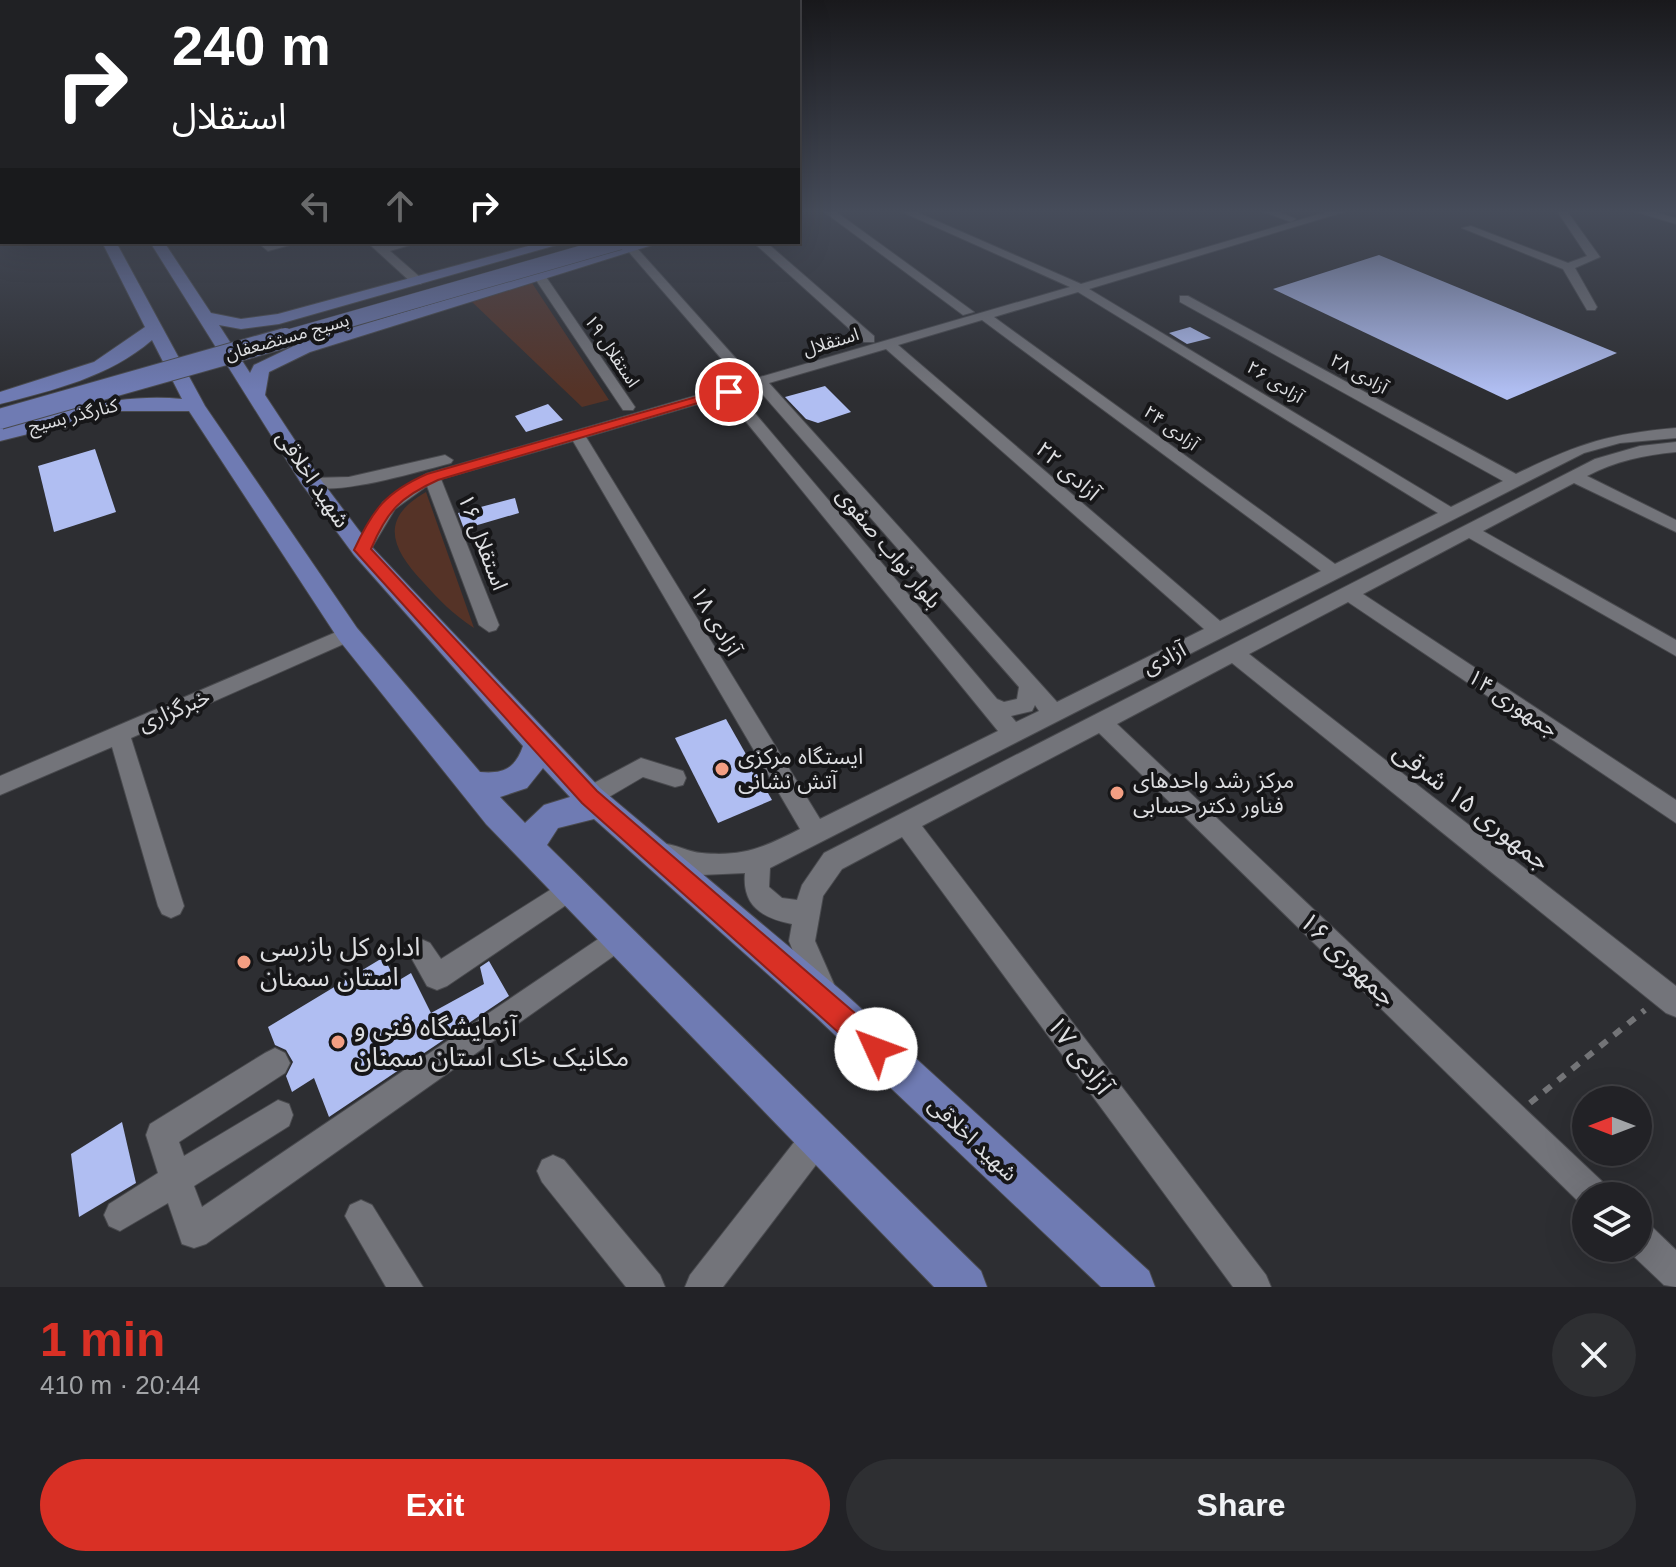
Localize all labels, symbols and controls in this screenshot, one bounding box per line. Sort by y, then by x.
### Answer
text: 240 m [172,14,331,77]
icon: right [40,32,144,136]
text: استقلال [172,96,287,137]
icon: left [294,184,338,228]
icon: ahead [378,184,422,228]
icon: right [462,184,506,228]
street label: بسیج مستضعفان [223,310,352,367]
street label: استقلال ۱۹ [580,311,643,392]
street label: استقلال [801,324,862,361]
street label: آزادی ۲۸ [1326,350,1392,399]
street label: آزادی ۲۶ [1243,357,1307,408]
pin [695,358,763,426]
icon: arrive [707,370,751,414]
street label: کنارگذر بسیج [26,395,121,440]
street label: آزادی ۲۴ [1139,402,1203,456]
street label: شهید اخلاقی [271,426,355,532]
street label: آزادی ۲۲ [1030,436,1106,507]
street label: بلوار نواب صفوی [831,483,947,614]
street label: استقلال ۱۶ [453,490,513,594]
street label: آزادی ۱۸ [685,582,747,662]
street label: آزادی [1138,636,1192,680]
street label: جمهوری ۱۴ [1463,664,1563,743]
street label: خبرگزاری [134,684,214,737]
street label: جمهوری ۱۵ شرقی [1388,736,1556,876]
place label: ایستگاه مرکزی آتش نشانی [738,744,863,794]
marker: ایستگاه مرکزی آتش نشانی [713,760,731,778]
place label: مرکز رشد واحدهای فناور دکتر حسابی [1133,768,1294,819]
marker: مرکز رشد واحدهای فناور دکتر حسابی [1108,784,1126,802]
street label: جمهوری ۱۶ [1294,906,1402,1012]
place label: اداره کل بازرسی استان سمنان [260,932,420,992]
marker: اداره کل بازرسی استان سمنان [235,953,253,971]
position arrow [834,1007,918,1091]
street label: آزادی ۱۷ [1041,1010,1120,1101]
place label: آزمایشگاه فنی و مکانیک خاک استان سمنان [354,1012,629,1072]
marker: آزمایشگاه فنی و مکانیک خاک استان سمنان [329,1033,347,1051]
north arrow [1572,1086,1652,1166]
map controls [1572,1086,1652,1262]
street label: شهید اخلاقی [924,1092,1022,1186]
button: layers [1572,1182,1652,1262]
text: 1 min [40,1313,165,1366]
button: close [1552,1313,1636,1397]
text: 410 m · 20:44 [40,1370,200,1400]
button: Exit [40,1459,830,1551]
button: Share [846,1459,1636,1551]

